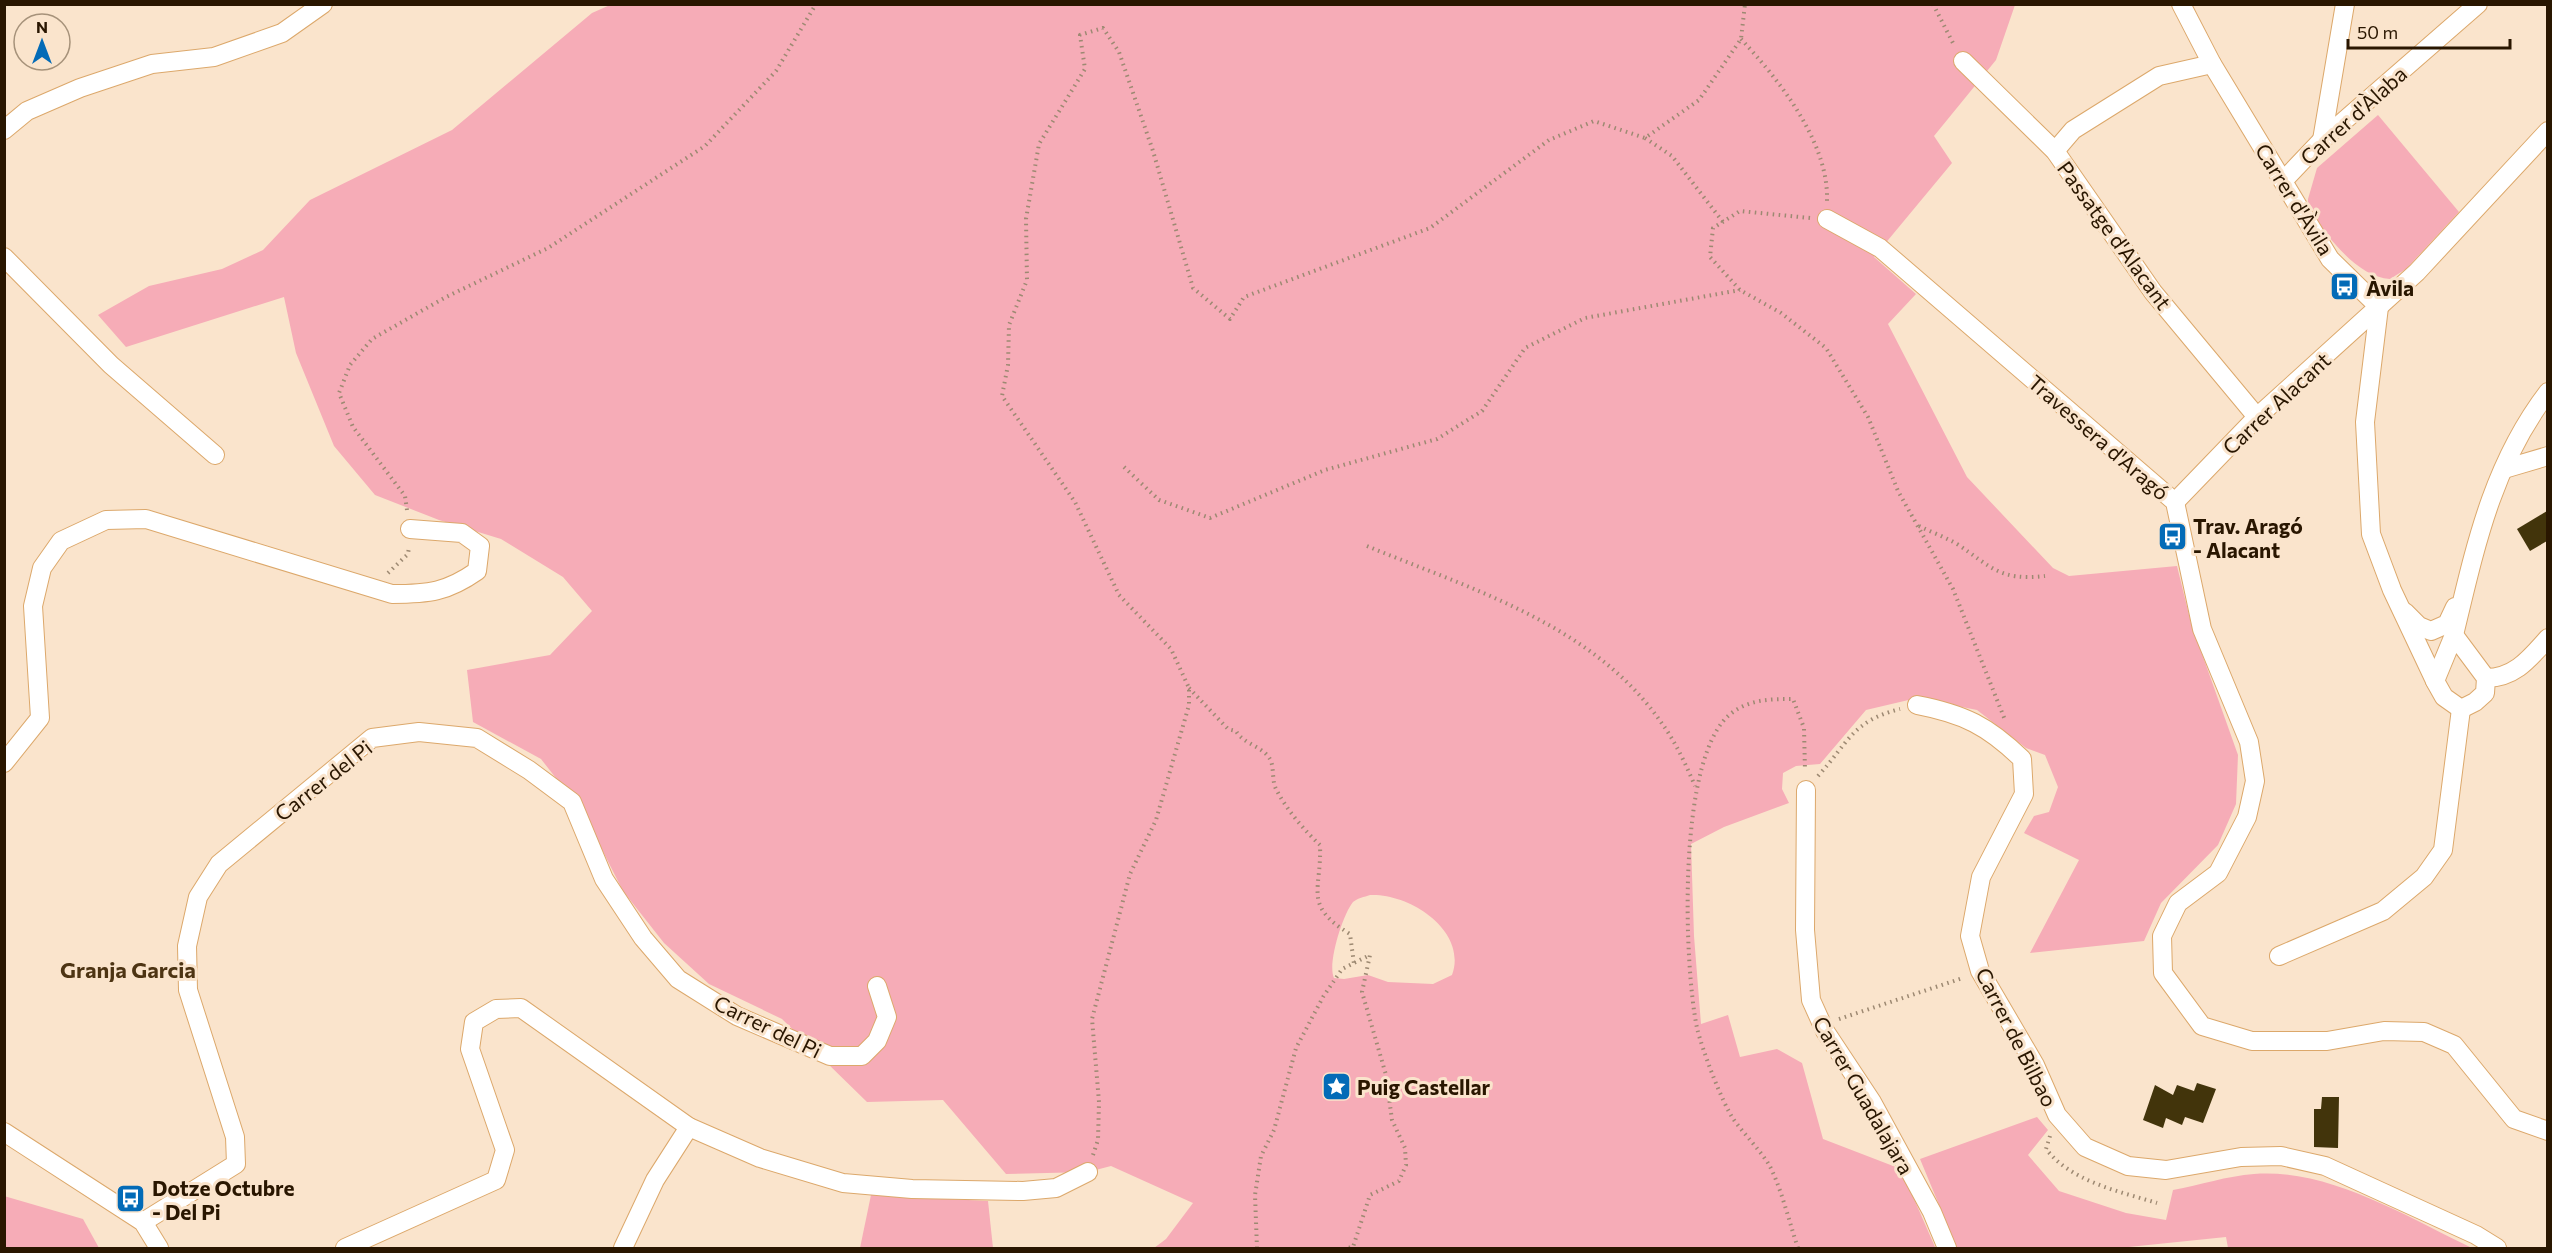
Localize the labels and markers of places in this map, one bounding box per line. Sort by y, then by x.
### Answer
bus stop icon: Àvila [2329,271,2361,303]
place label: Àvila [2366,275,2414,300]
place label: Trav. Aragó - Alacant [2193,513,2303,562]
bus stop icon: Trav. Aragó - Alacant [2156,521,2188,553]
place icon: Puig Castellar [1320,1070,1352,1102]
place label: Puig Castellar [1357,1074,1490,1099]
place label: Dotze Octubre - Del Pi [152,1175,295,1224]
bus stop icon: Dotze Octubre - Del Pi [115,1183,147,1215]

